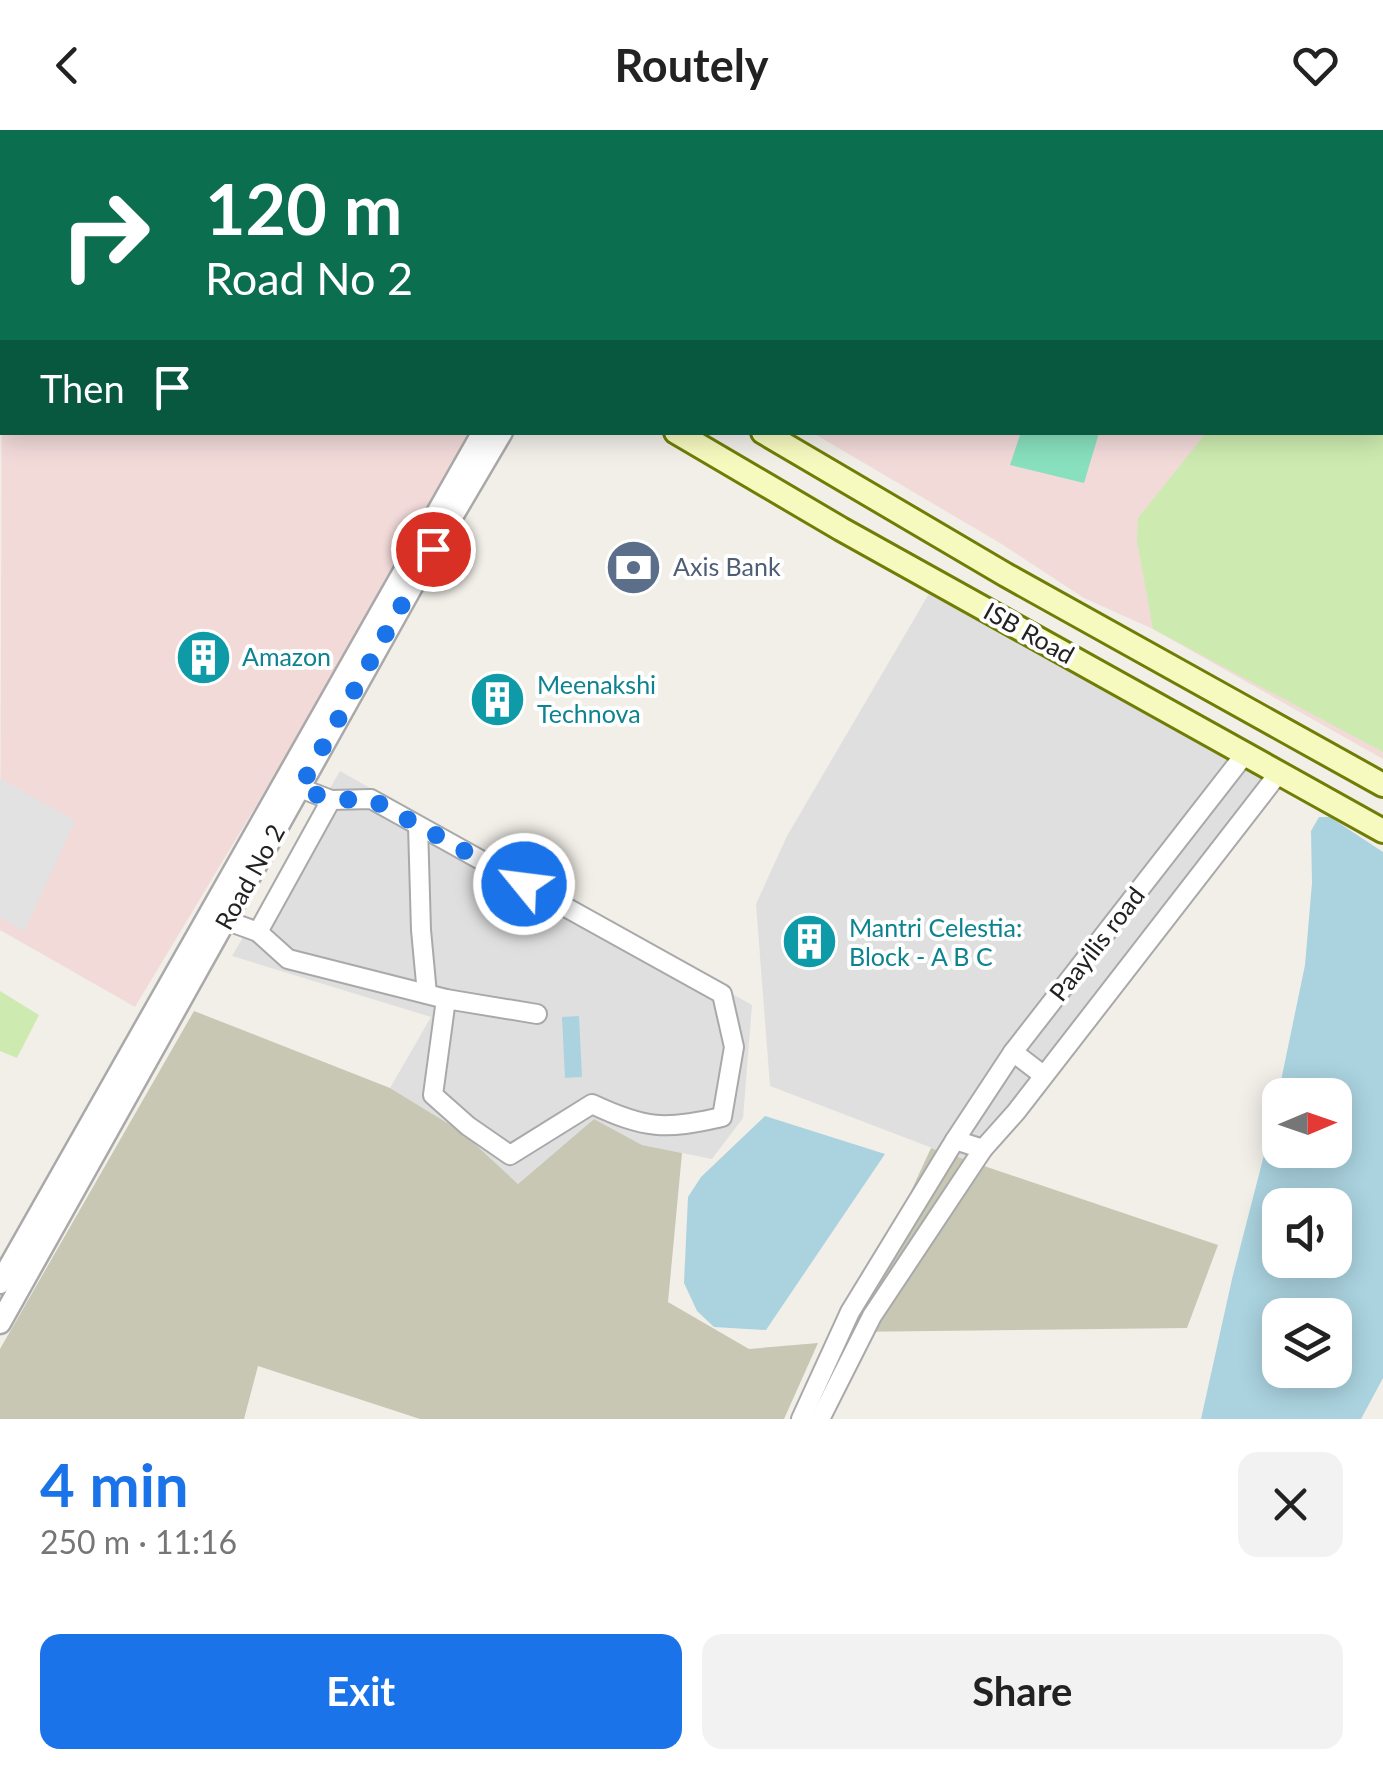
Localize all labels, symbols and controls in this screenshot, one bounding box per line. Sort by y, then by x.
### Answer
icon: back [40,38,95,93]
text: Routely [614,38,769,92]
icon: heart [1288,38,1343,93]
text: 120 m [205,166,402,250]
icon: right [40,170,170,300]
text: Road No 2 [205,251,413,305]
icon: arrive [145,360,200,415]
text: Then [40,365,125,411]
pin [391,507,476,592]
icon: arrive [406,522,461,577]
bank icon: Axis Bank [604,537,664,597]
place label: Axis Bank [673,551,781,581]
street label: ISB Road [979,595,1080,669]
building icon: Amazon [173,627,233,687]
place label: Amazon [242,641,331,671]
building icon: Meenakshi Technova [468,669,528,729]
place label: Meenakshi Technova [537,669,656,728]
street label: Road No 2 [208,819,290,934]
position arrow [472,832,576,936]
street label: Paayilis road [1042,880,1150,1006]
building icon: Mantri Celestia: Block - A B C [780,912,840,972]
place label: Mantri Celestia: Block - A B C [849,912,1022,971]
north arrow [1262,1078,1352,1168]
map controls [1262,1078,1352,1388]
button: sound [1262,1188,1352,1278]
button: layers [1262,1298,1352,1388]
text: 4 min [40,1448,189,1520]
button: close [1238,1452,1343,1557]
text: 250 m · 11:16 [40,1522,237,1561]
button: Exit [40,1634,682,1749]
button: Share [702,1634,1343,1749]

